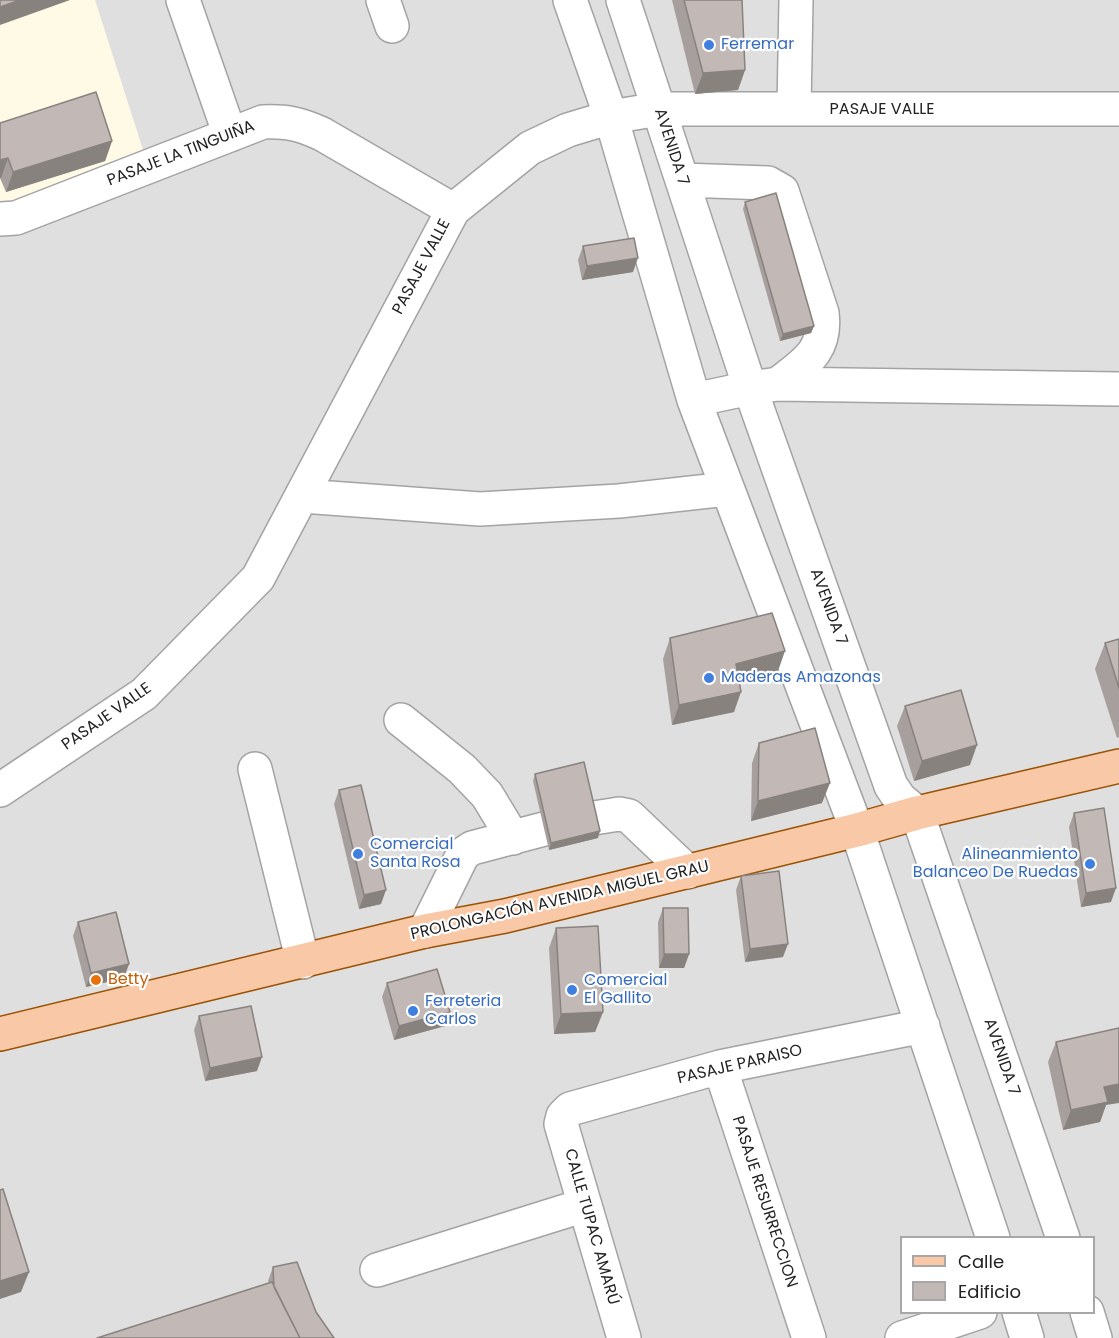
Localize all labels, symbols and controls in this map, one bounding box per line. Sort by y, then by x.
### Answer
place label: Ferremar [721,35,794,55]
marker: Ferremar [702,38,716,52]
street label: PASAJE VALLE [830,100,934,120]
street label: AVENIDA 7 [649,106,693,188]
street label: PASAJE LA TINGUIÑA [105,117,257,191]
street label: PASAJE VALLE [389,216,455,318]
street label: AVENIDA 7 [805,566,851,648]
place label: Maderas Amazonas [721,668,881,688]
marker: Maderas Amazonas [702,671,716,685]
street label: PASAJE VALLE [59,679,155,755]
place label: Comercial Santa Rosa [370,835,460,873]
place label: Alineanmiento Balanceo De Ruedas [913,845,1078,883]
marker: Comercial Santa Rosa [351,847,365,861]
street label: PROLONGACIÓN AVENIDA MIGUEL GRAU [409,857,711,945]
marker: Alineanmiento Balanceo De Ruedas [1083,857,1097,871]
place label: Betty [108,970,148,990]
place label: Comercial El Gallito [584,971,667,1009]
marker: Betty [89,973,103,987]
marker: Comercial El Gallito [565,983,579,997]
place label: Ferreteria Carlos [425,992,501,1030]
marker: Ferreteria Carlos [406,1004,420,1018]
street label: AVENIDA 7 [979,1016,1023,1098]
street label: PASAJE PARAISO [676,1041,804,1089]
street label: PASAJE RESURRECCION [727,1114,801,1290]
street label: CALLE TUPAC AMARÚ [560,1147,622,1307]
legend [900,1236,1095,1314]
text: Calle [958,1249,1004,1274]
text: Edificio [958,1279,1021,1304]

